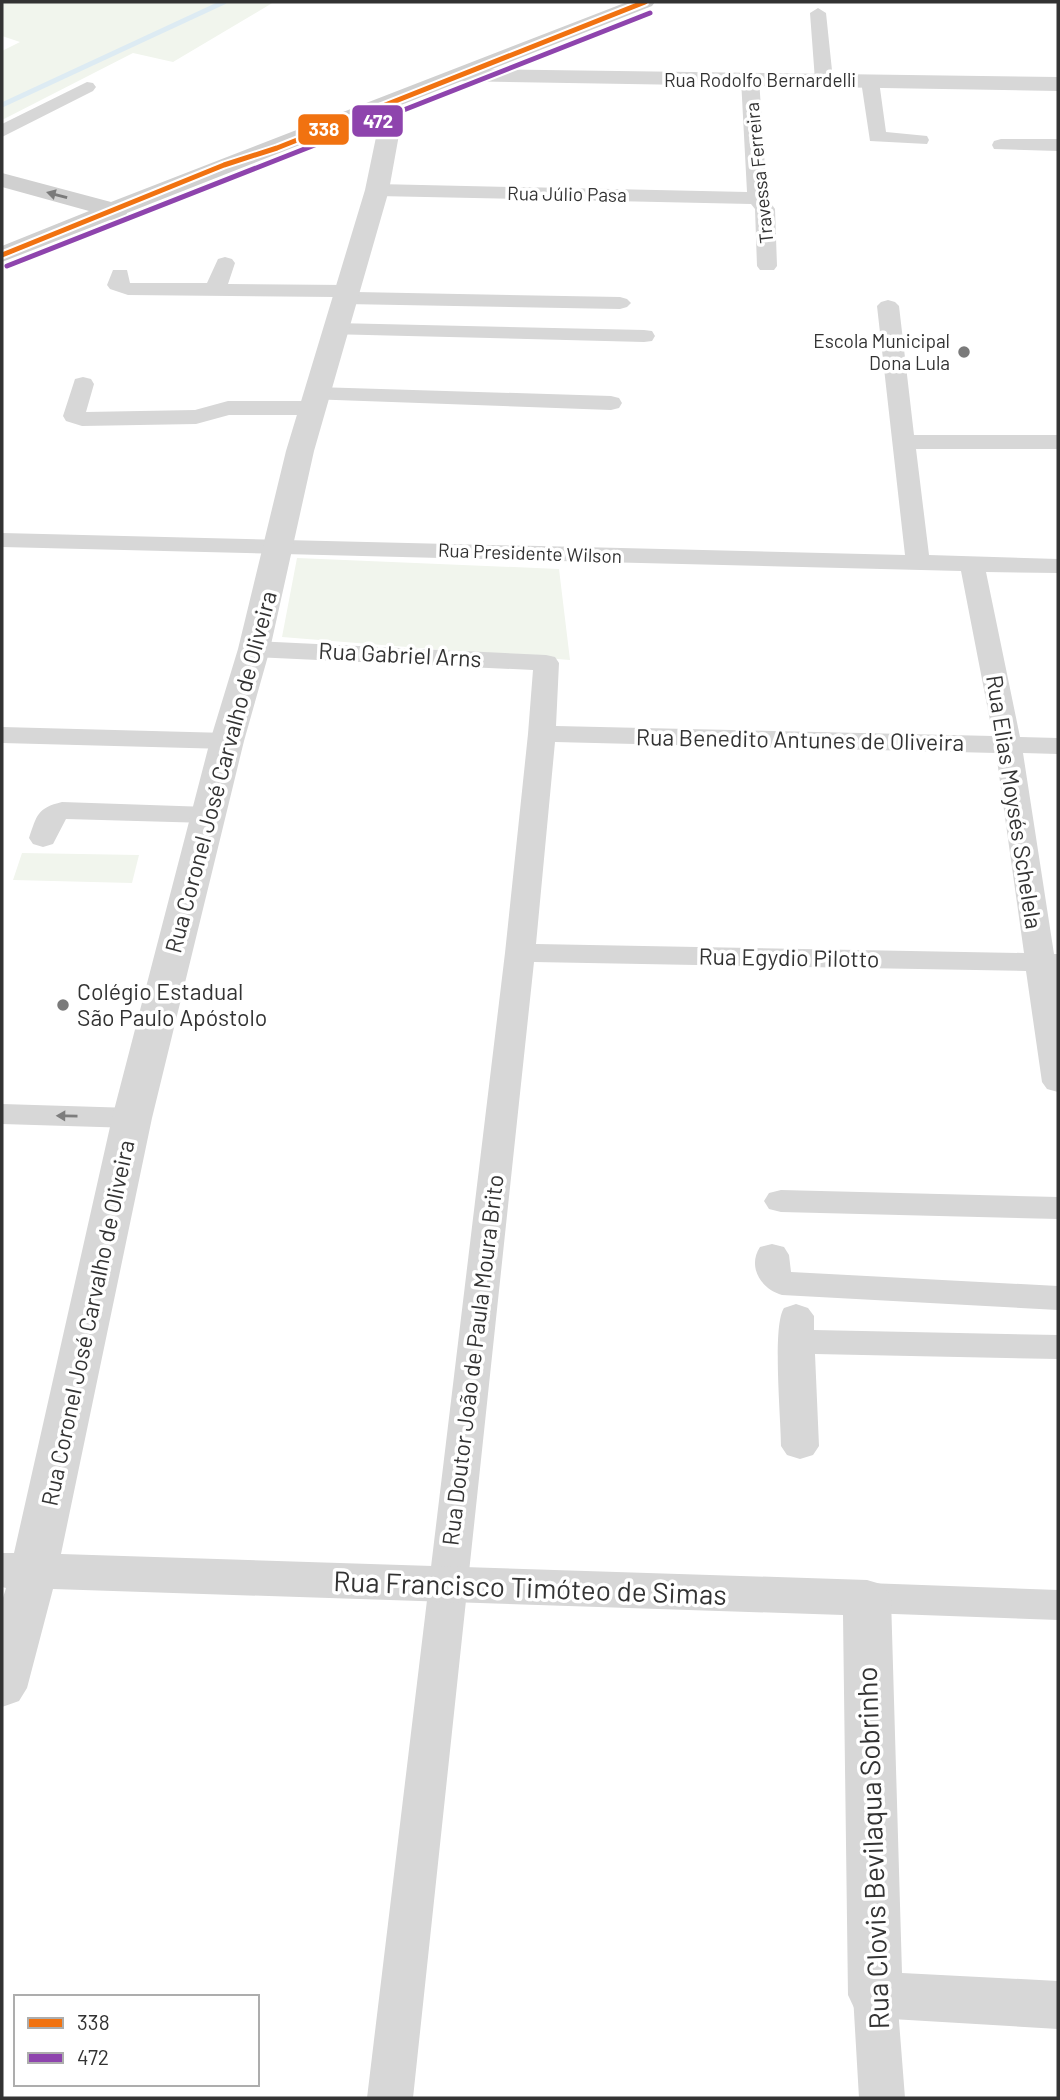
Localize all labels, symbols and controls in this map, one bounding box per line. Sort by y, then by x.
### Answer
street label: Rua Rodolfo Bernardelli [664,68,856,91]
street label: Travessa Ferreira [740,101,777,245]
line badge: 472 [351,104,404,138]
text: 472 [363,109,393,132]
line badge: 338 [297,113,350,146]
text: 338 [309,117,339,140]
street label: Rua Júlio Pasa [507,181,627,206]
one-way arrow [46,189,68,200]
place label: Escola Municipal Dona Lula [813,329,950,374]
marker: Escola Municipal Dona Lula [956,344,972,360]
street label: Rua Presidente Wilson [438,538,622,567]
street label: Rua Coronel José Carvalho de Oliveira [158,588,282,956]
street label: Rua Gabriel Arns [318,636,482,672]
street label: Rua Elias Moysés Schelela [981,673,1049,931]
street label: Rua Benedito Antunes de Oliveira [636,722,964,756]
street label: Rua Egydio Pilotto [698,941,880,973]
place label: Colégio Estadual São Paulo Apóstolo [77,977,267,1031]
marker: Colégio Estadual São Paulo Apóstolo [55,997,71,1013]
one-way arrow [56,1110,78,1122]
street label: Rua Coronel José Carvalho de Oliveira [35,1137,140,1508]
street label: Rua Doutor João de Paula Moura Brito [435,1173,509,1547]
street label: Rua Francisco Timóteo de Simas [333,1563,727,1611]
street label: Rua Clovis Bevilaqua Sobrinho [849,1666,895,2030]
legend [14,1995,259,2086]
text: 338 [77,2009,110,2034]
text: 472 [77,2044,109,2069]

